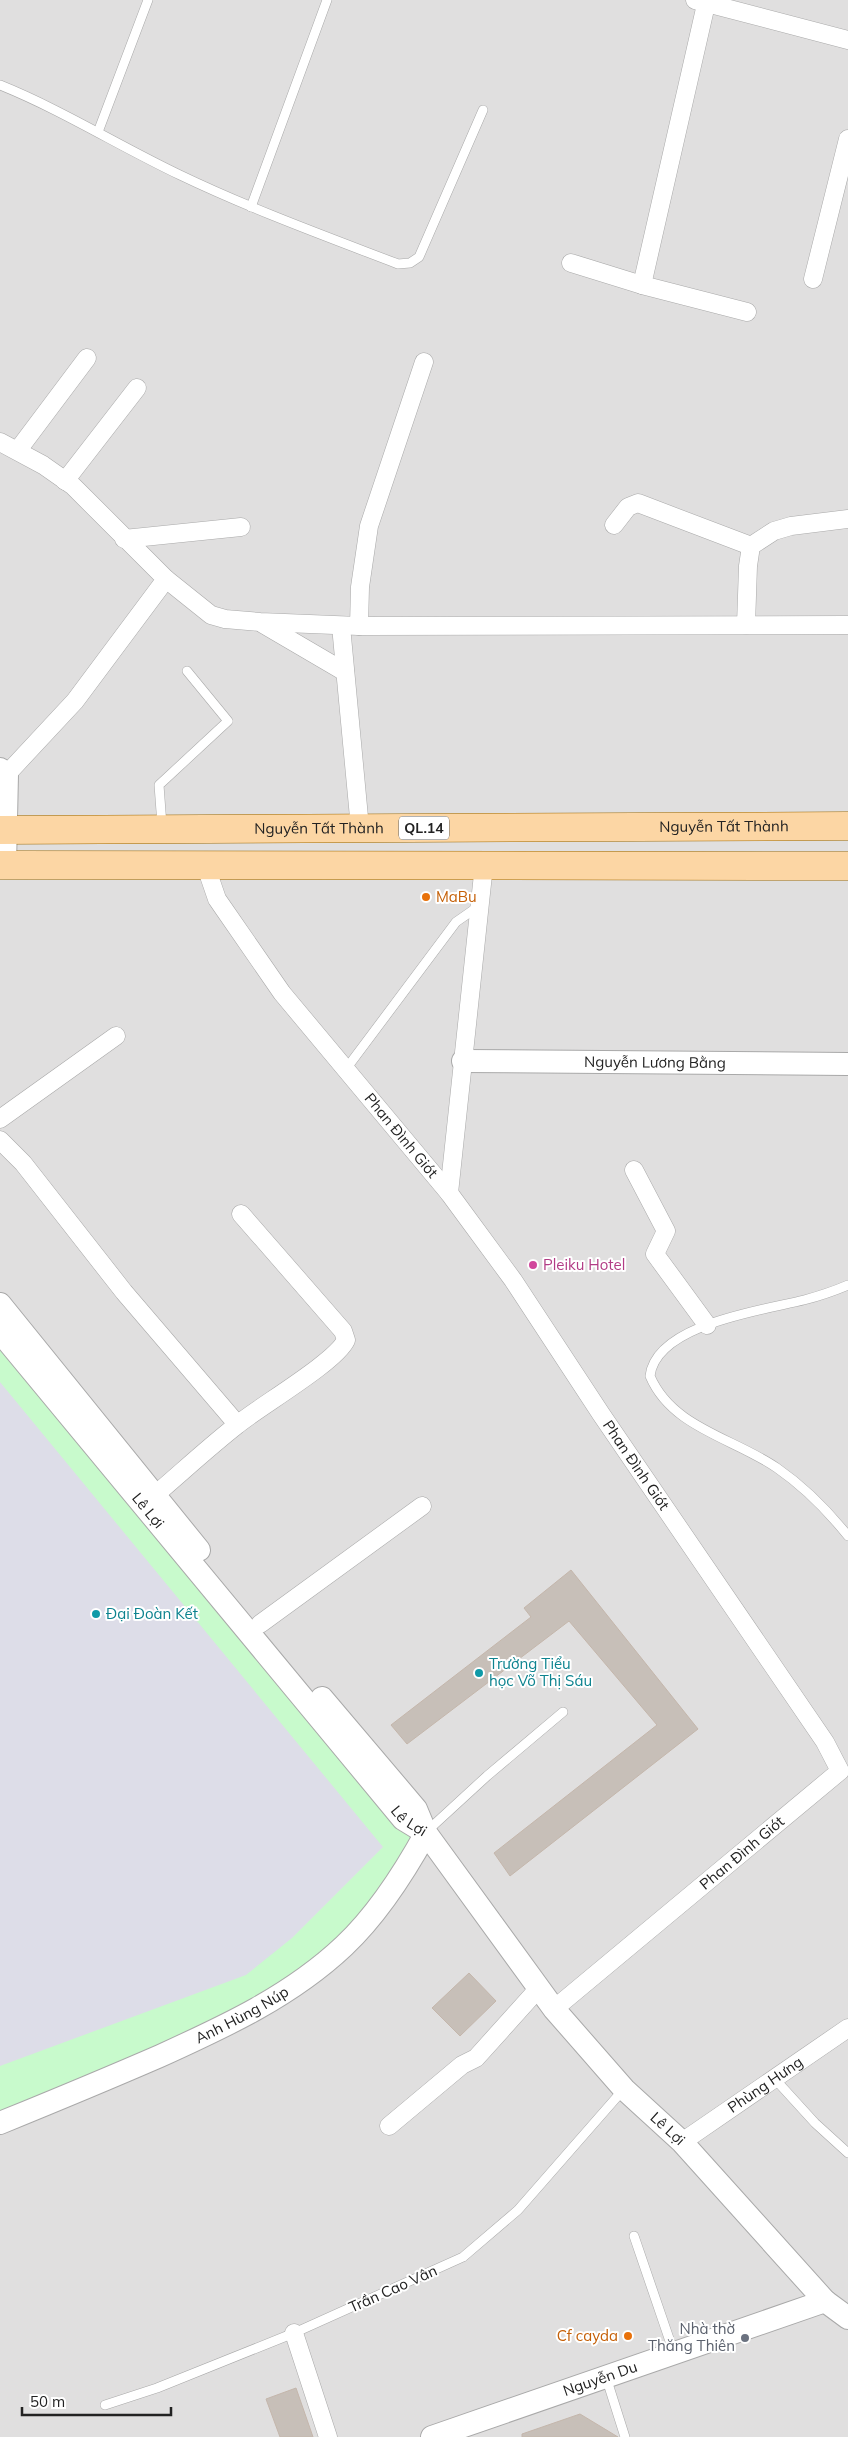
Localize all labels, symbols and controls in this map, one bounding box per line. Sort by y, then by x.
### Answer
road number: QL.14 [399,816,449,840]
street label: Nguyễn Tất Thành [659,816,789,836]
street label: Nguyễn Tất Thành [254,818,384,838]
place label: MaBu [436,887,477,906]
marker: MaBu [420,891,432,903]
street label: Nguyễn Lương Bằng [584,1052,726,1072]
street label: Phan Đình Giót [361,1089,442,1182]
place label: Pleiku Hotel [543,1255,625,1274]
marker: Pleiku Hotel [527,1259,539,1271]
street label: Phan Đình Giót [599,1416,674,1514]
street label: Lê Lợi [128,1489,169,1532]
place label: Đại Đoàn Kết [106,1604,198,1623]
marker: Đại Đoàn Kết [90,1608,102,1620]
place label: Trường Tiểu học Võ Thị Sáu [489,1654,592,1690]
marker: Trường Tiểu học Võ Thị Sáu [473,1667,485,1679]
street label: Lê Lợi [387,1802,431,1840]
street label: Phan Đình Giót [695,1812,788,1894]
street label: Anh Hùng Núp [192,1982,292,2047]
street label: Phùng Hưng [724,2052,806,2117]
street label: Lê Lợi [647,2108,689,2149]
street label: Trần Cao Vân [346,2261,440,2317]
place label: Nhà thờ Thăng Thiên [648,2319,735,2355]
place label: Cf cayda [557,2326,618,2345]
marker: Cf cayda [622,2330,634,2342]
marker: Nhà thờ Thăng Thiên [739,2332,751,2344]
street label: Nguyễn Du [560,2357,640,2400]
scale bar [22,2384,171,2416]
text: 50 m [30,2392,65,2411]

